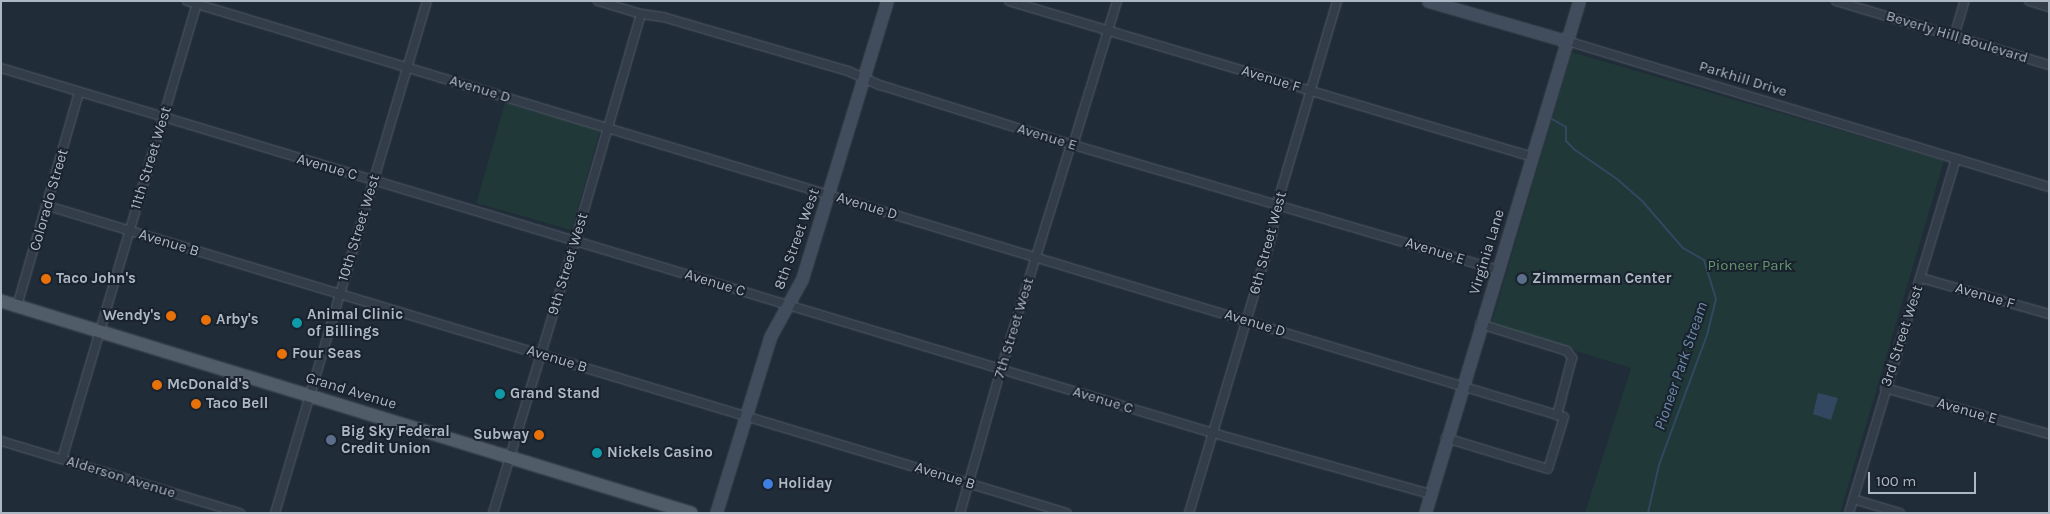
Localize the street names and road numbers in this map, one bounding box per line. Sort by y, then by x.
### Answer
street label: Beverly Hill Boulevard [1884,7,2030,67]
street label: Parkhill Drive [1697,57,1789,101]
street label: Avenue F [1239,62,1303,96]
street label: Avenue D [447,71,513,107]
street label: 11th Street West [127,104,175,212]
street label: Avenue E [1015,119,1079,155]
street label: Colorado Street [26,147,72,253]
street label: Avenue C [295,150,359,184]
street label: 10th Street West [334,172,384,284]
street label: 8th Street West [770,186,824,292]
street label: Avenue D [834,188,900,224]
street label: 6th Street West [1246,190,1290,296]
street label: Virginia Lane [1465,207,1509,297]
street label: 9th Street West [544,211,592,317]
street label: Avenue B [137,225,201,261]
street label: Avenue E [1403,233,1467,269]
street label: Avenue C [683,265,747,301]
street label: 7th Street West [990,276,1038,380]
street label: Avenue F [1953,279,2017,313]
street label: 3rd Street West [1877,283,1927,389]
street label: Avenue D [1222,305,1288,341]
street label: Avenue B [525,341,589,377]
street label: Grand Avenue [303,369,399,413]
street label: Avenue C [1071,382,1135,418]
street label: Avenue E [1935,394,1999,428]
street label: Alderson Avenue [64,452,178,502]
street label: Avenue B [913,458,977,494]

